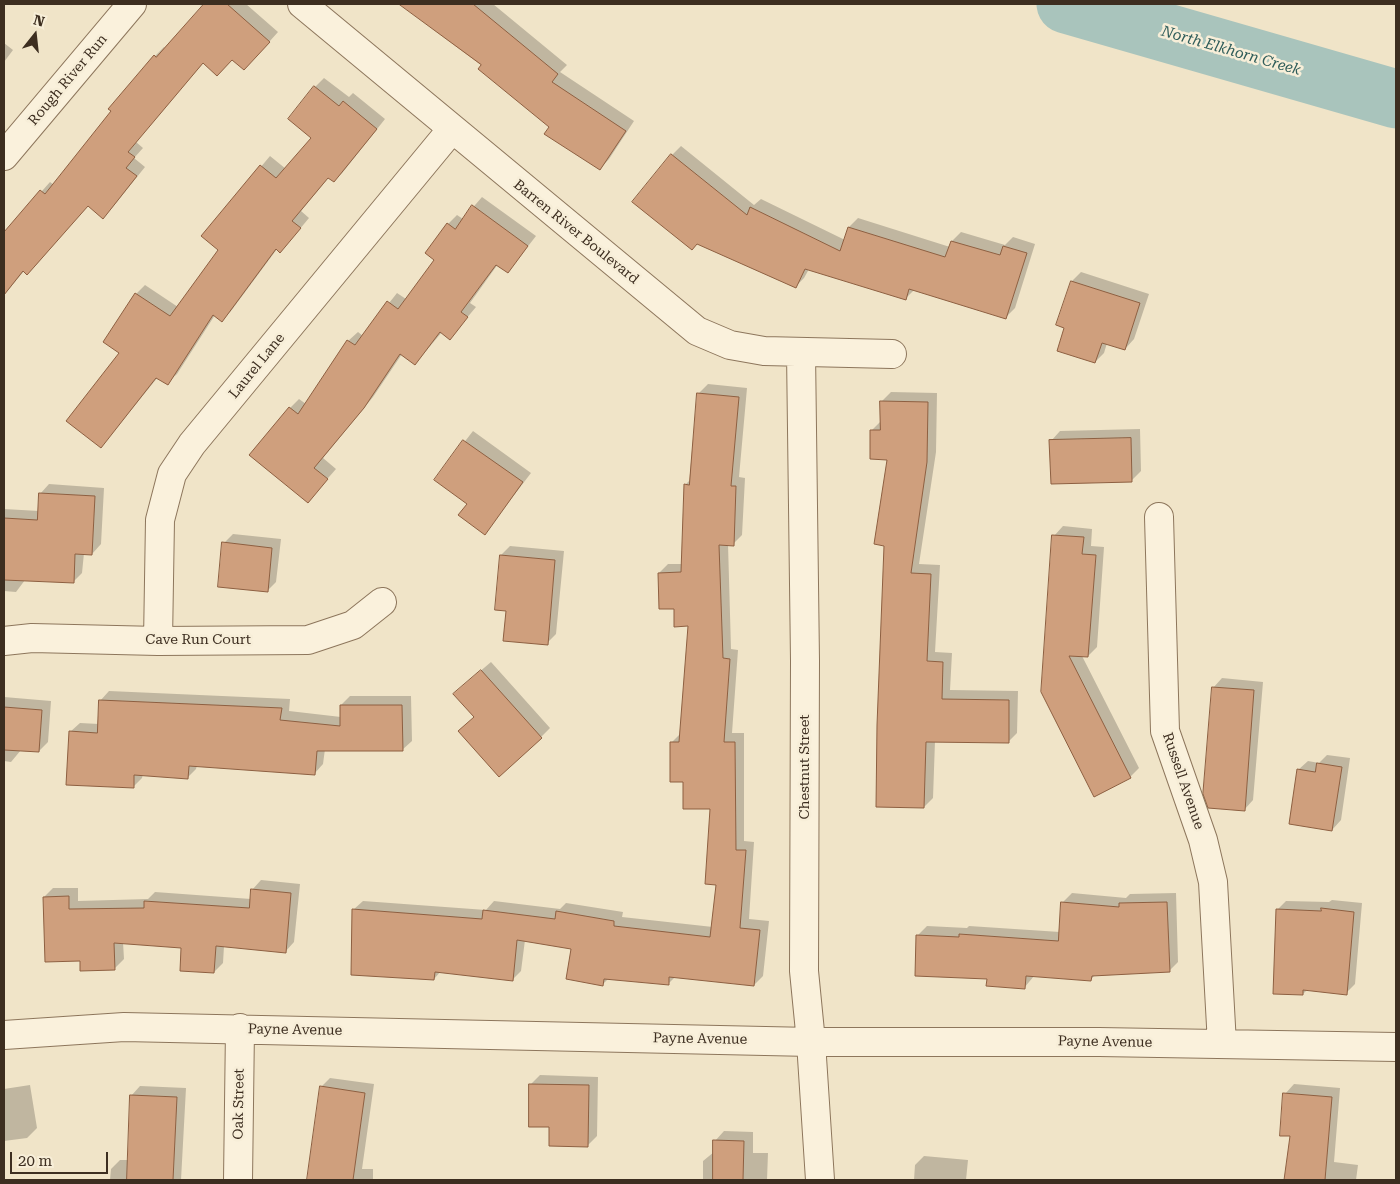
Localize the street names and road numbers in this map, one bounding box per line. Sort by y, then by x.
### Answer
street label: Rough River Run [25,31,111,129]
street label: Barren River Boulevard [510,176,642,288]
street label: Laurel Lane [226,330,288,402]
street label: Cave Run Court [145,632,251,648]
street label: Chestnut Street [797,714,813,820]
street label: Russell Avenue [1159,730,1207,832]
street label: Payne Avenue [248,1021,342,1039]
street label: Payne Avenue [653,1030,747,1048]
street label: Payne Avenue [1058,1033,1152,1051]
street label: Oak Street [230,1068,248,1140]

